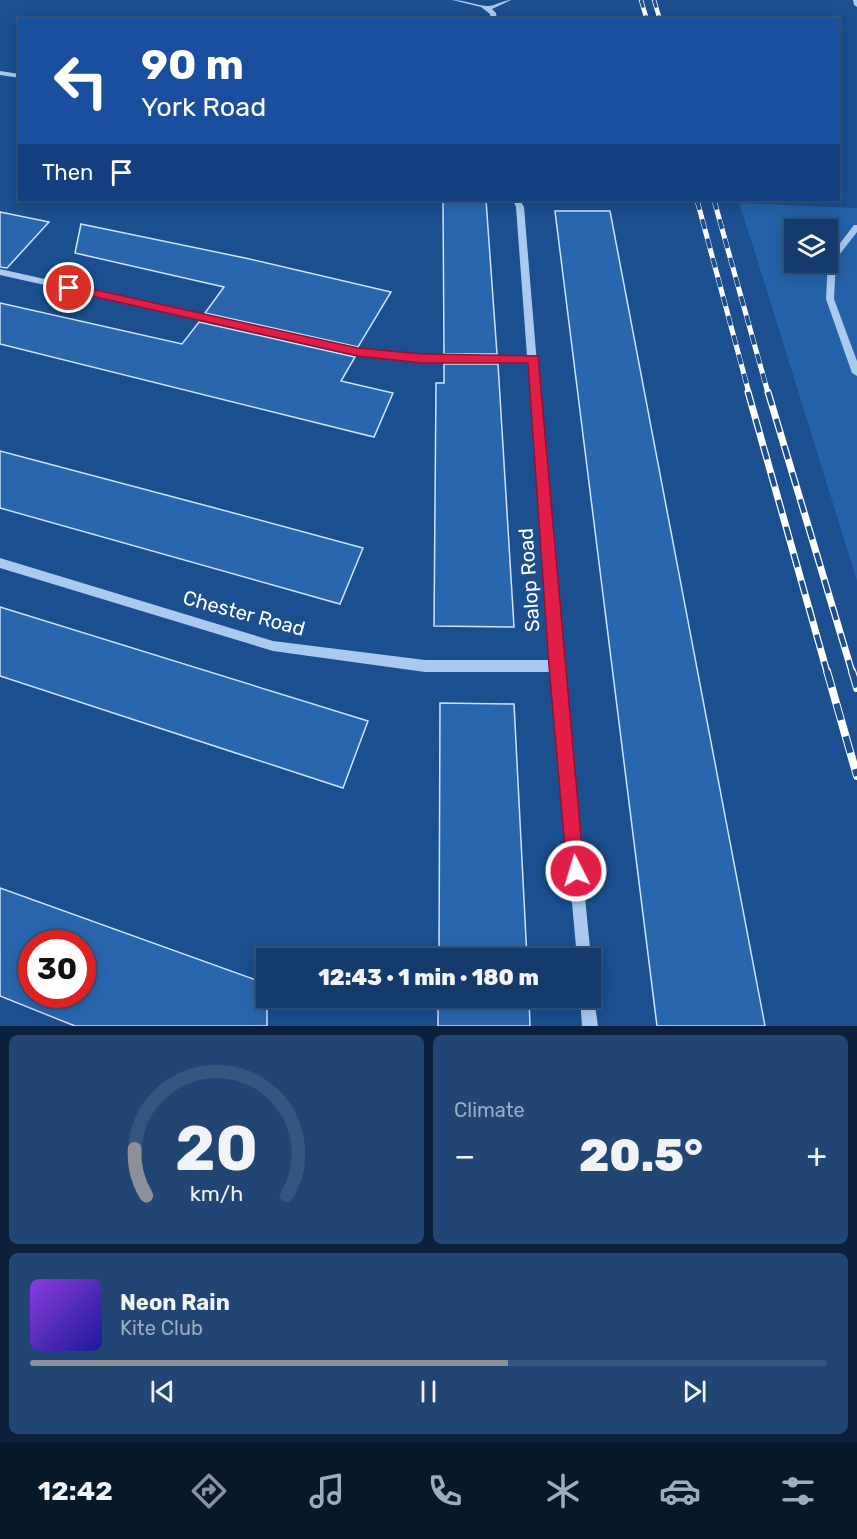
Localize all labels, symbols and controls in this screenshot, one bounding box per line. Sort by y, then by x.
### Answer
text: 90 m [141,40,244,90]
icon: left [42,42,120,120]
text: York Road [141,91,266,123]
icon: arrive [105,156,138,189]
text: Then [42,159,93,186]
map controls [784,219,838,273]
button: layers [784,219,838,273]
pin [43,262,94,313]
icon: arrive [52,271,85,304]
street label: Salop Road [513,527,545,633]
street label: Chester Road [180,585,308,641]
position arrow [544,839,608,903]
speed limit sign: 30 [18,930,96,1008]
text: 12:43 · 1 min · 180 m [318,964,539,991]
text: Climate [454,1098,525,1122]
text: 20 [175,1112,258,1186]
text: 20.5° [579,1129,703,1182]
text: − [454,1136,475,1175]
text: + [806,1136,827,1175]
text: km/h [190,1182,243,1207]
text: Neon Rain [120,1289,230,1316]
text: Kite Club [120,1316,203,1340]
icon: previous [146,1375,179,1408]
icon: pause [412,1375,445,1408]
icon: next [678,1375,711,1408]
icon: directions [188,1470,230,1512]
icon: music [306,1470,348,1512]
icon: phone [424,1470,466,1512]
icon: climate [542,1470,584,1512]
icon: car [659,1470,701,1512]
icon: filters [777,1470,819,1512]
text: 12:42 [38,1475,113,1507]

